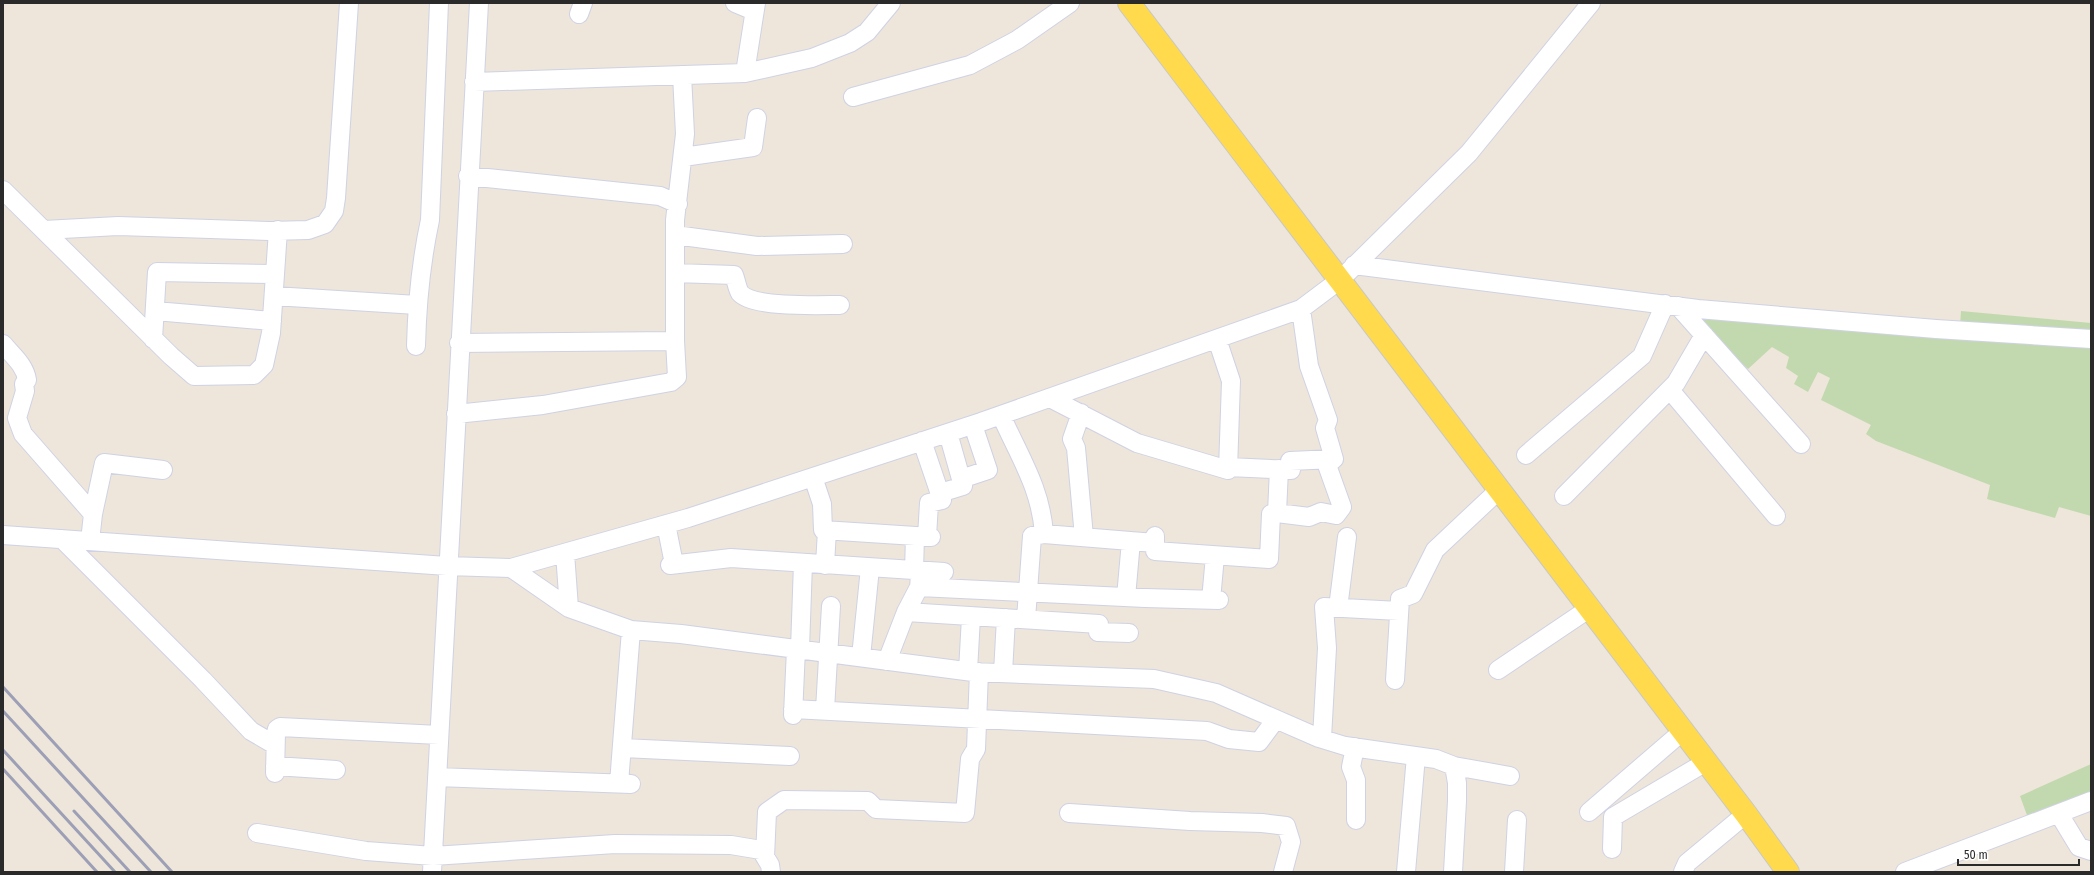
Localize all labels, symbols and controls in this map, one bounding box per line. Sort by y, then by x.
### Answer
scale bar [1958,841,2079,867]
text: 50 m [1964,848,1988,862]

